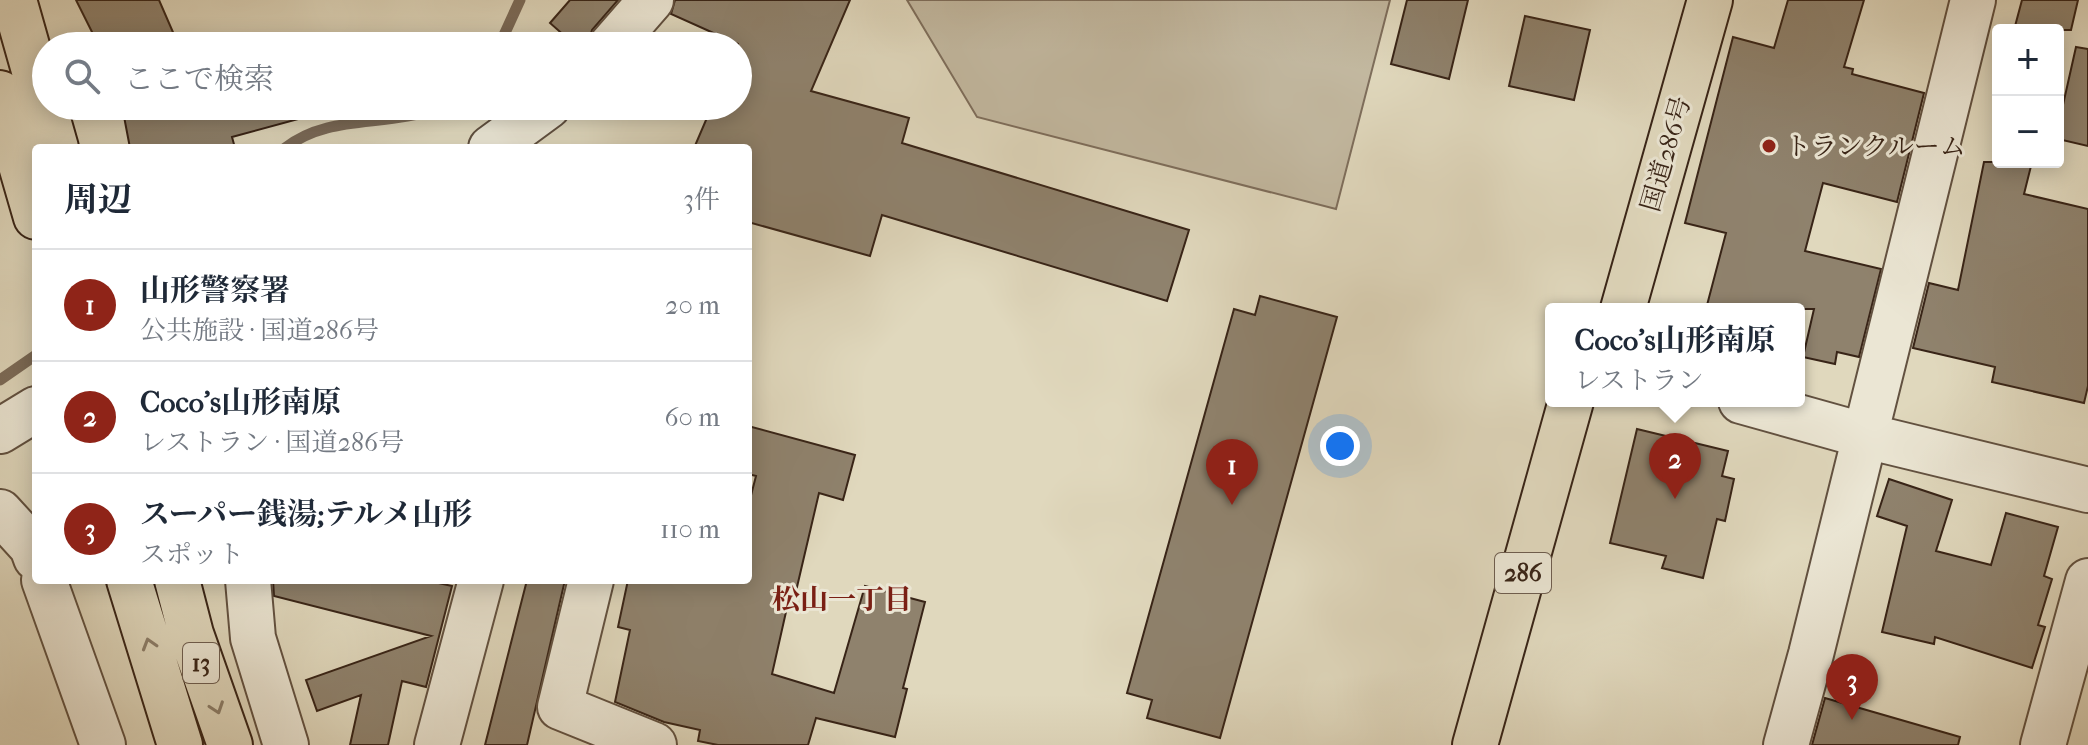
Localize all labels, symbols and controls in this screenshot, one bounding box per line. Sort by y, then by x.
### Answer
map controls [1992,24,2064,168]
button: + [1992,24,2064,96]
search box [32,32,752,120]
icon: search [60,54,104,98]
text: ここで検索 [124,62,274,97]
street label: 国道286号 [1635,93,1697,215]
button: − [1992,96,2064,168]
place label: トランクルーム [1785,131,1966,162]
marker: トランクルーム [1760,137,1778,155]
text: 周辺 [64,180,132,220]
text: 3件 [683,184,720,215]
text: 山形警察署 [140,273,290,308]
text: 1 [85,290,95,321]
text: 20 m [665,290,720,321]
popup [1545,303,1805,407]
text: 公共施設 · 国道286号 [140,315,379,346]
text: Coco’s山形南原 [1574,323,1776,358]
text: レストラン [1574,365,1704,396]
text: Coco’s山形南原 [140,385,341,420]
text: 2 [83,402,97,433]
text: 60 m [664,402,720,433]
your location [1320,426,1360,466]
text: レストラン · 国道286号 [140,427,404,458]
pin: 2 [1649,433,1701,499]
pin: 1 [1206,439,1258,505]
text: スーパー銭湯;テルメ山形 [140,497,472,532]
text: 3 [85,514,95,545]
text: 110 m [660,514,720,545]
text: スポット [140,539,244,570]
road number: 286 [1495,553,1551,593]
district label: 松山一丁目 [772,583,912,616]
one-way arrow [142,637,158,651]
road number: 13 [183,643,219,683]
pin: 3 [1826,654,1878,720]
one-way arrow [207,700,223,714]

